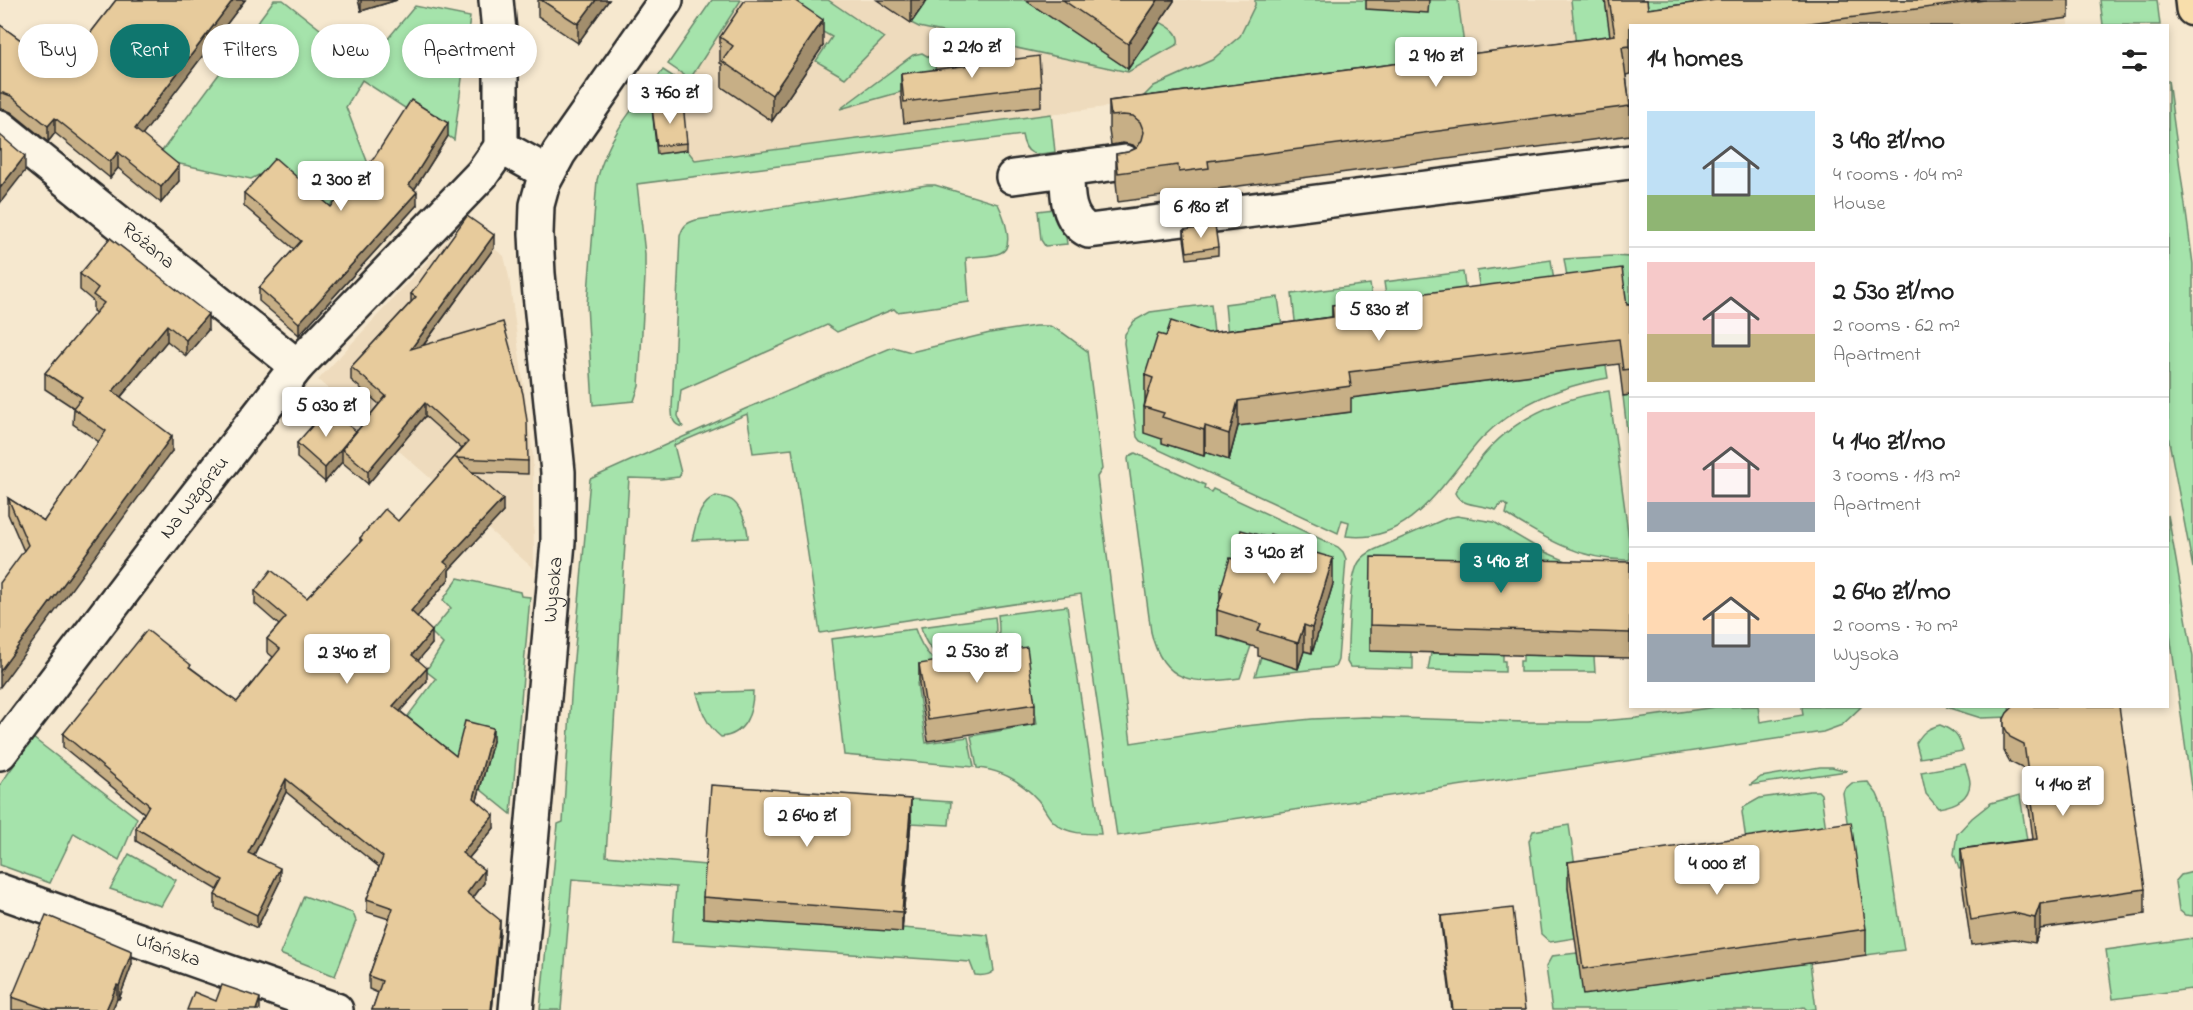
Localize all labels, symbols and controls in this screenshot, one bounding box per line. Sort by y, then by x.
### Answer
chip: Buy [18,24,98,78]
chip: Rent [110,24,190,78]
chip: Filters [202,24,299,78]
chip: New [311,24,390,78]
chip: Apartment [402,24,537,78]
pin: 2 210 zł [910,28,1034,79]
text: 2 210 zł [943,33,1001,62]
pin: 2 910 zł [1374,37,1498,88]
text: 14 homes [1647,41,1743,79]
text: 2 910 zł [1409,42,1463,71]
icon: filters [2118,44,2151,77]
pin: 3 760 zł [608,74,732,125]
text: 3 760 zł [642,79,698,108]
text: 3 490 zł/mo [1833,123,1945,161]
icon: home [1695,135,1767,207]
pin: 2 300 zł [279,161,403,212]
text: 4 rooms · 104 m² [1833,161,1963,190]
text: 2 300 zł [312,166,370,195]
pin: 6 180 zł [1139,188,1263,239]
text: House [1833,190,1886,219]
text: 6 180 zł [1174,193,1228,222]
street label: Różana [115,216,181,277]
text: 2 530 zł/mo [1833,274,1954,312]
icon: home [1695,286,1767,358]
pin: 5 830 zł [1317,291,1441,342]
text: 5 830 zł [1350,296,1408,325]
text: 2 rooms · 62 m² [1833,312,1960,341]
text: Apartment [1833,341,1921,370]
pin: 5 030 zł [264,387,388,438]
text: 5 030 zł [296,392,356,421]
text: 4 140 zł/mo [1833,424,1945,462]
icon: home [1695,436,1767,508]
street label: Na Wzgórzu [153,450,236,546]
text: 3 rooms · 113 m² [1833,462,1961,491]
text: Apartment [1833,491,1921,520]
pin: 3 420 zł [1212,534,1336,585]
text: 3 420 zł [1245,539,1303,568]
pin: 3 490 zł [1439,543,1563,594]
text: 3 490 zł [1474,548,1528,577]
street label: Wysoka [536,555,571,624]
text: 2 640 zł/mo [1833,574,1951,612]
icon: home [1695,586,1767,658]
text: 2 rooms · 70 m² [1833,612,1958,641]
pin: 2 530 zł [915,633,1039,684]
pin: 2 340 zł [285,634,409,685]
text: 2 530 zł [946,638,1008,667]
text: 2 340 zł [318,639,376,668]
text: Wysoka [1833,641,1899,670]
pin: 4 140 zł [2001,766,2125,817]
text: 4 140 zł [2036,771,2090,800]
pin: 2 640 zł [745,797,869,848]
text: 2 640 zł [778,802,836,831]
pin: 4 000 zł [1655,845,1779,896]
text: 4 000 zł [1688,850,1746,879]
street label: Ułańska [131,925,205,975]

